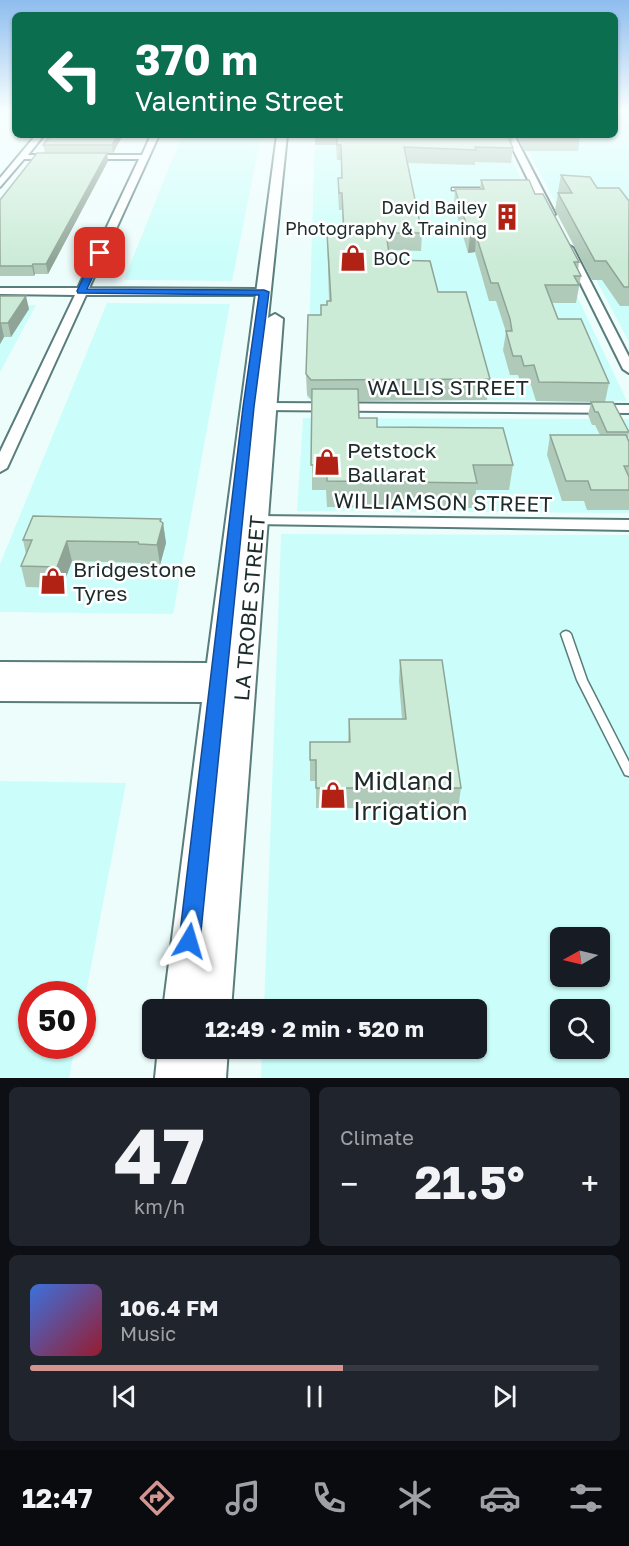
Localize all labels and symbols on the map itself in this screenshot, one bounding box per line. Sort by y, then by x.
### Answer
place label: David Bailey Photography & Training [285,196,487,239]
building icon: David Bailey Photography & Training [492,202,522,232]
pin [74,227,125,278]
shop icon: BOC [338,243,368,273]
place label: BOC [373,247,411,269]
street label: WALLIS STREET [367,374,529,400]
place label: Petstock Ballarat [347,437,437,487]
shop icon: Petstock Ballarat [312,447,342,477]
street label: WILLIAMSON STREET [333,487,553,517]
street label: LA TROBE STREET [228,514,270,702]
place label: Bridgestone Tyres [73,556,196,606]
shop icon: Bridgestone Tyres [38,566,68,596]
place label: Midland Irrigation [353,765,468,826]
shop icon: Midland Irrigation [318,780,348,810]
position arrow [157,909,221,973]
north arrow [550,927,610,987]
speed limit sign: 50 [18,981,96,1059]

